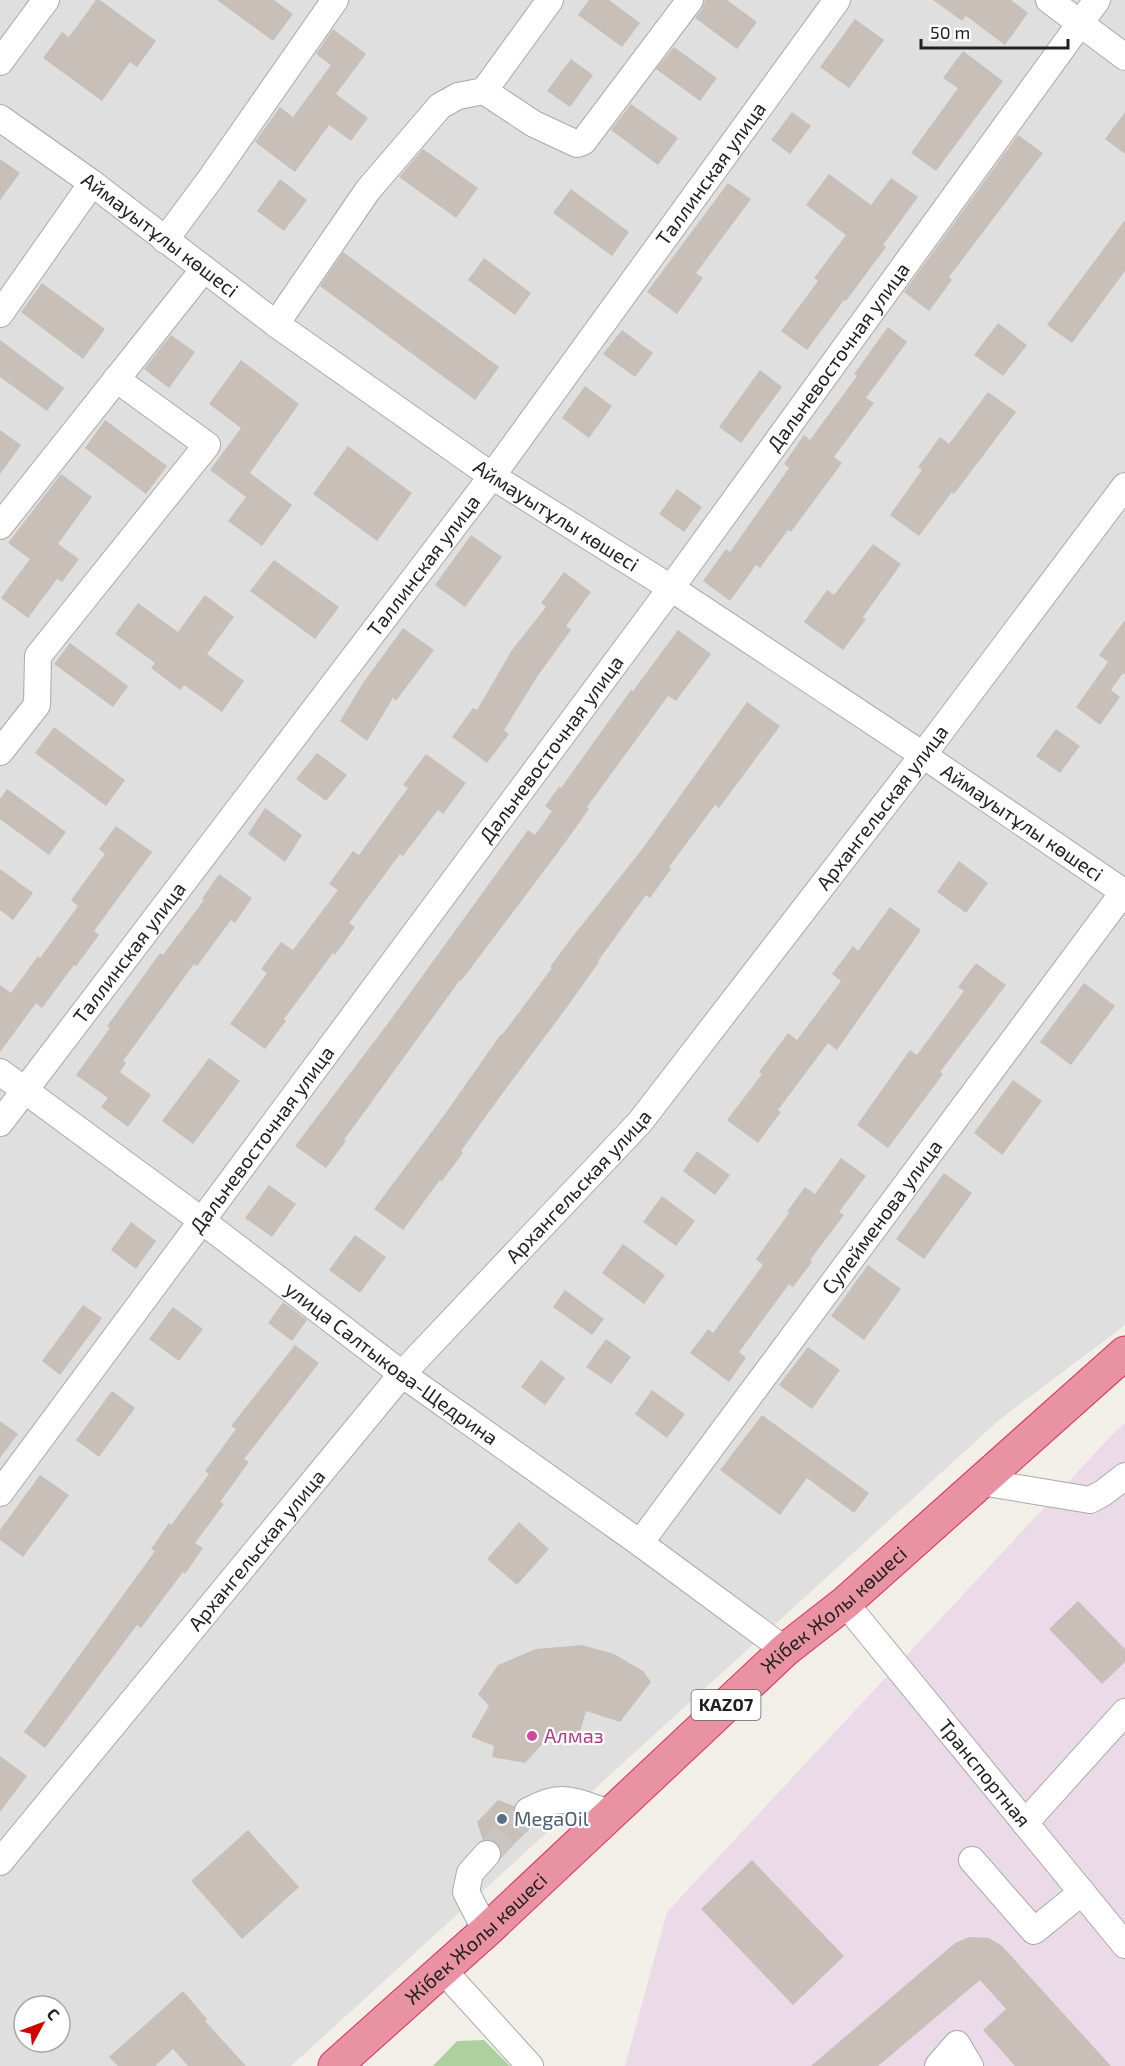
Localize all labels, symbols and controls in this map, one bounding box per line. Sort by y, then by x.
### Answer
scale bar [921,12,1068,50]
text: 50 m [930,21,970,43]
street label: Таллинская улица [650,97,770,250]
street label: Аймауытұлы көшесі [77,167,243,302]
street label: Дальневосточная улица [761,257,914,455]
street label: Аймауытұлы көшесі [469,454,644,576]
street label: Таллинская улица [361,490,484,641]
street label: Дальневосточная улица [473,650,628,847]
street label: Архангельская улица [811,720,953,894]
street label: Аймауытұлы көшесі [937,758,1108,886]
street label: Таллинская улица [67,877,190,1028]
street label: Дальневосточная улица [184,1041,338,1237]
street label: Архангельская улица [500,1105,656,1268]
street label: Сулейменова улица [816,1135,946,1298]
street label: улица Салтыкова-Щедрина [280,1276,503,1449]
street label: Архангельская улица [183,1464,330,1635]
street label: Жібек Жолы көшесі [755,1541,911,1678]
road number: KAZ07 [692,1690,760,1720]
street label: Транспортная [934,1714,1036,1831]
place label: Алмаз [544,1723,604,1747]
marker: Алмаз [525,1729,539,1743]
place label: MegaOil [514,1806,589,1830]
marker: MegaOil [495,1812,509,1826]
street label: Жібек Жолы көшесі [399,1867,551,2009]
north arrow [12,1994,72,2054]
text: С [43,2004,64,2024]

